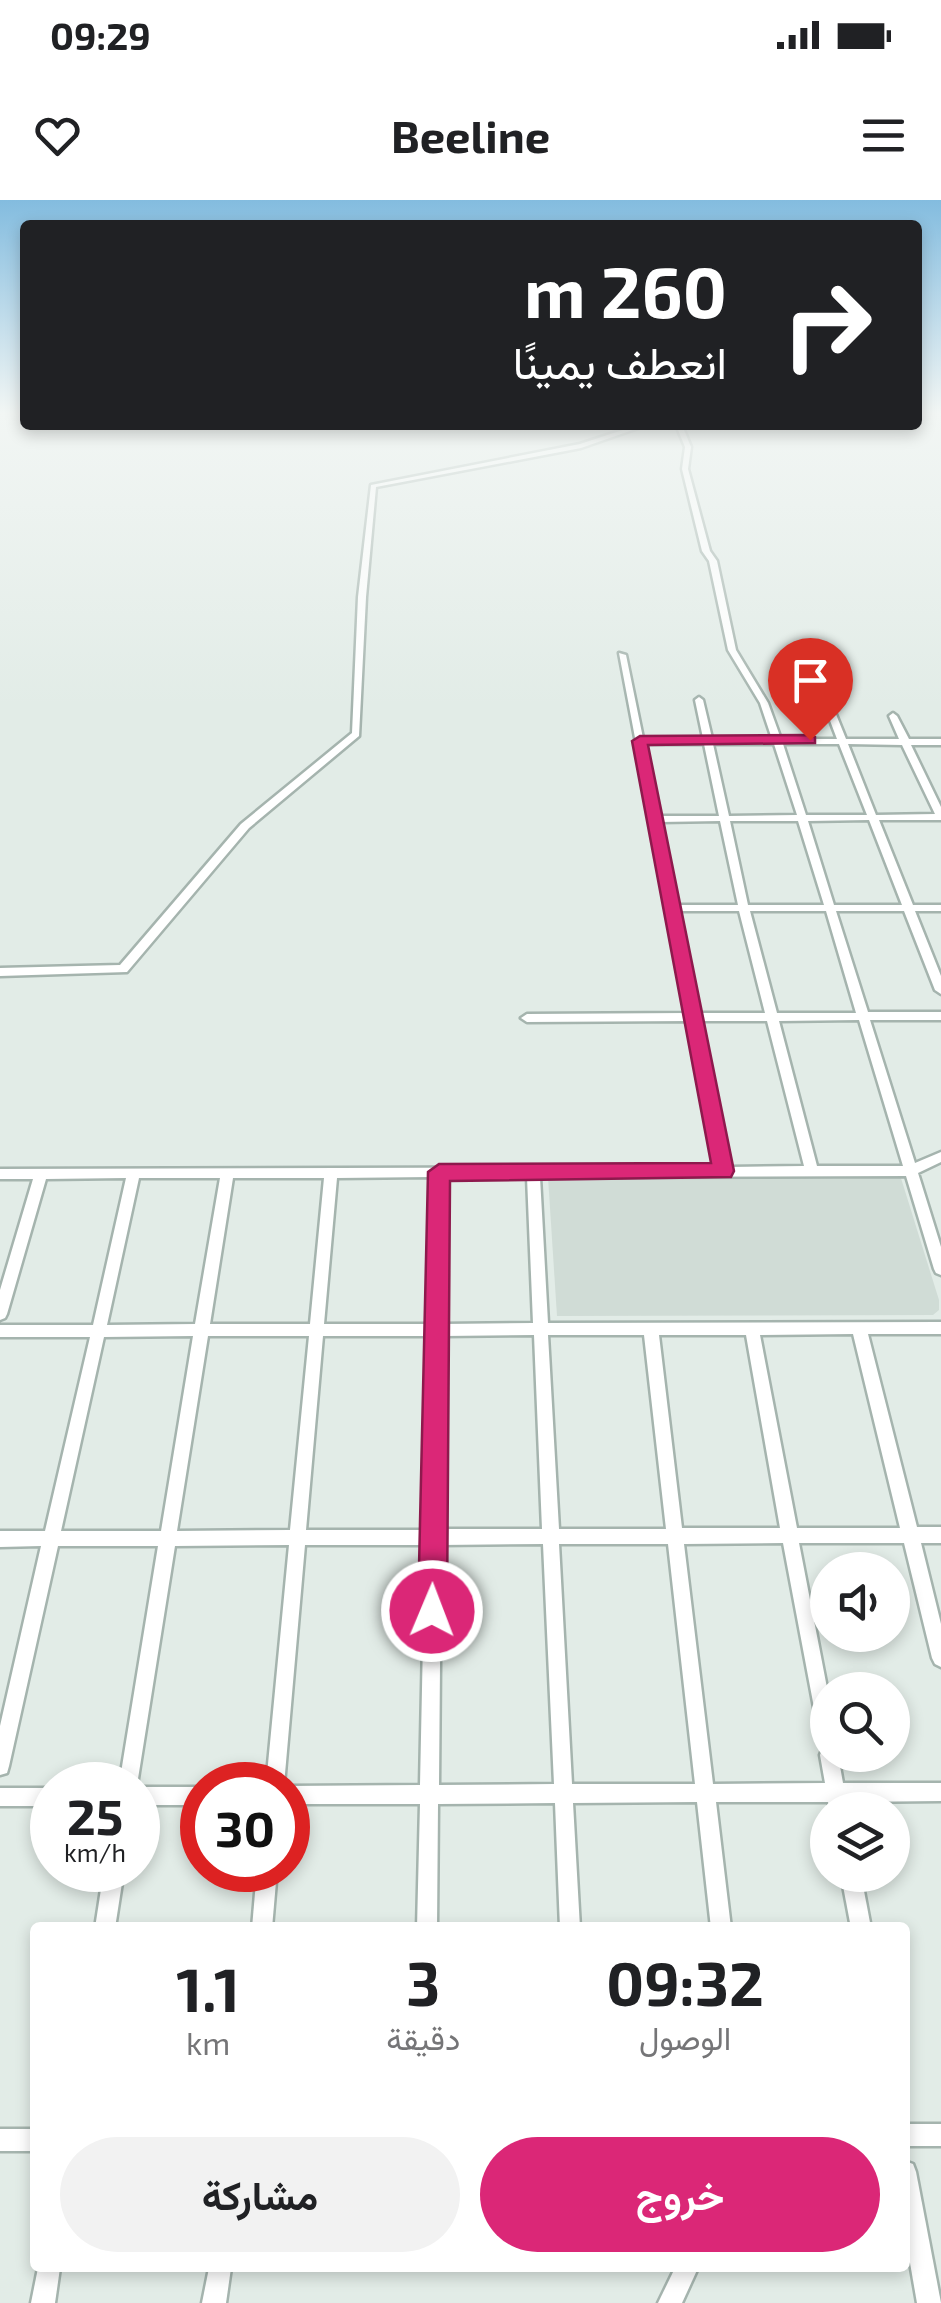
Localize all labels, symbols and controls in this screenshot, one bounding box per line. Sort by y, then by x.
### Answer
text: 09:29 [50,12,151,58]
icon: heart [30,108,85,163]
text: Beeline [391,108,550,162]
icon: menu [856,108,911,163]
text: 260 m [524,248,727,332]
icon: right [762,260,892,390]
text: انعطف يمينًا [513,334,727,388]
pin [768,638,853,741]
icon: arrive [783,653,838,708]
map controls [810,1552,910,1892]
button: sound [810,1552,910,1652]
position arrow [380,1559,484,1663]
button: search [810,1672,910,1772]
speed limit sign: 30 [180,1762,310,1892]
text: 25 [67,1785,123,1845]
button: layers [810,1792,910,1892]
text: km/h [64,1837,126,1867]
text: 3 [406,1946,440,2018]
text: 09:32 [606,1946,764,2018]
text: 1.1 [176,1952,240,2024]
text: دقيقة [386,2018,460,2056]
text: الوصول [639,2018,731,2056]
text: km [186,2023,230,2061]
button: مشاركة [60,2137,460,2252]
button: خروج [480,2137,880,2252]

